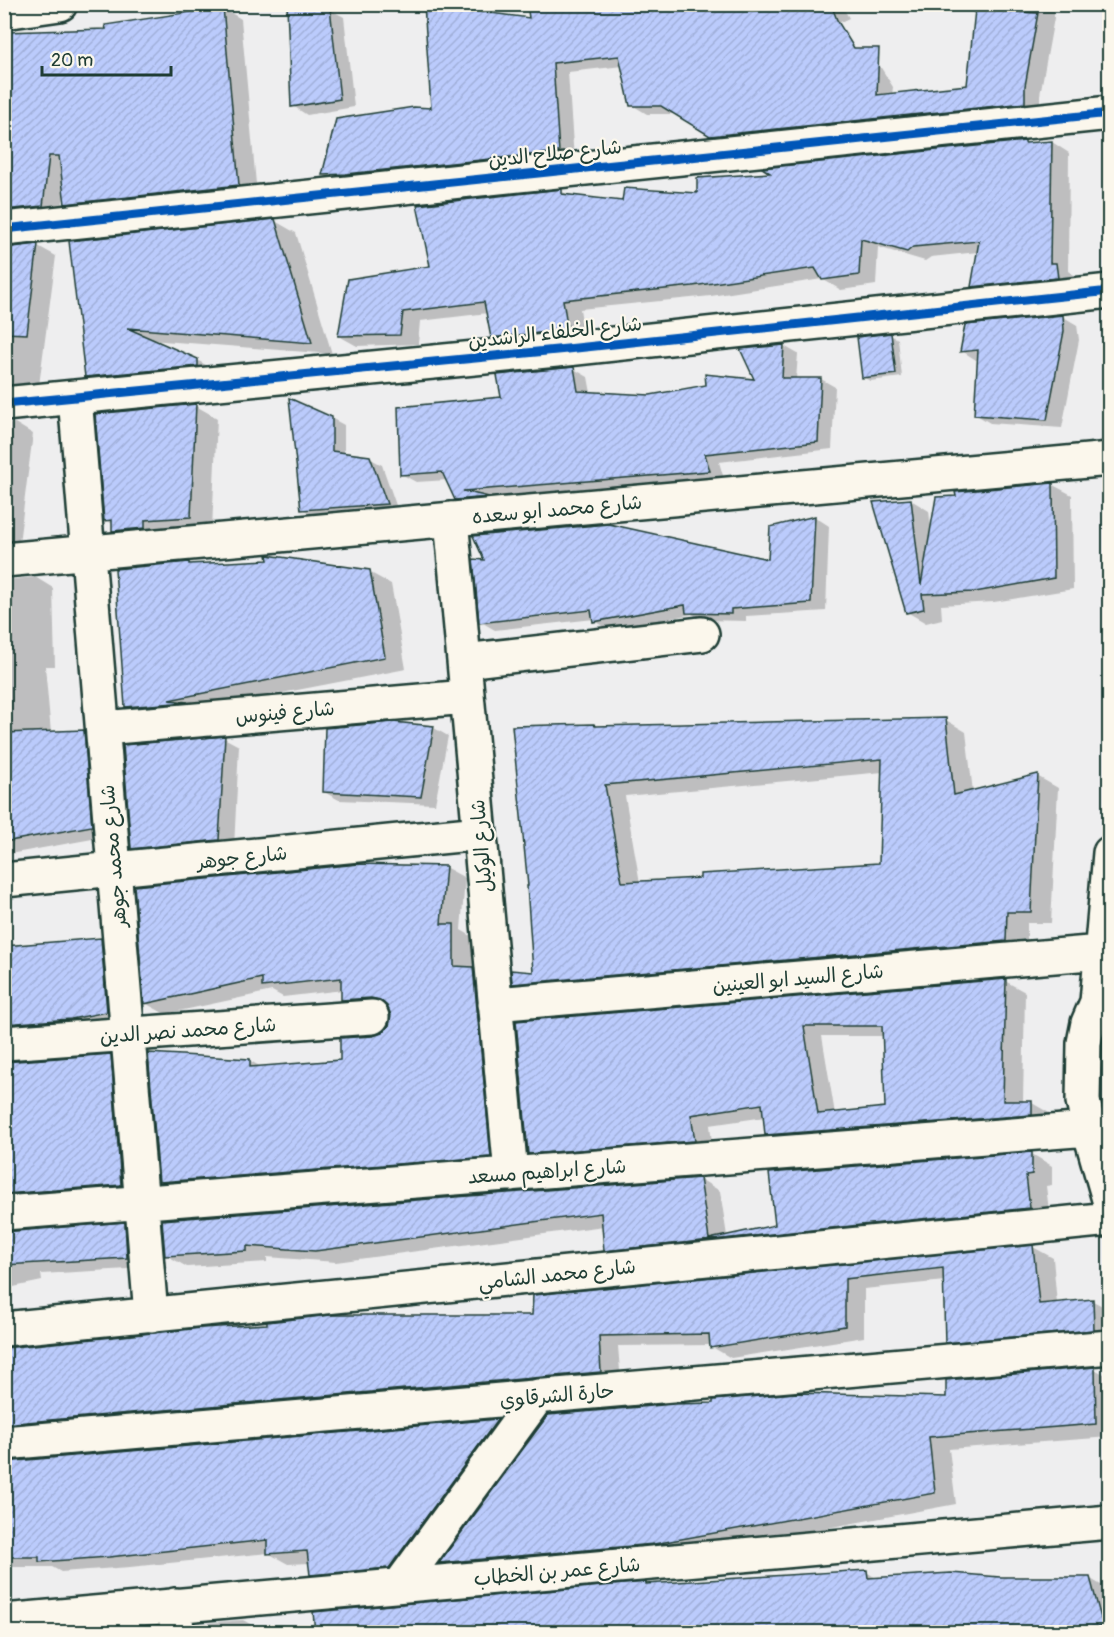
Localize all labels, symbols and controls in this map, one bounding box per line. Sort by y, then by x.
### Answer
scale bar [42,39,171,77]
text: 20 m [51,49,93,72]
street label: شارع صلاح الدين [487,134,623,174]
street label: شارع الخلفاء الراشدين [467,311,643,355]
street label: شارع محمد ابو سعده [471,490,643,530]
street label: شارع فينوس [234,696,336,730]
street label: شارع محمد جوهر [95,783,133,930]
street label: شارع الوكيل [465,798,499,894]
street label: شارع جوهر [194,840,289,876]
street label: شارع السيد ابو العينين [711,959,885,999]
street label: شارع محمد نصر الدين [99,1012,277,1050]
street label: شارع ابراهيم مسعد [467,1153,627,1192]
street label: شارع محمد الشامي [477,1254,638,1300]
street label: حارة الشرقاوي [499,1378,616,1415]
street label: شارع عمر بن الخطاب [473,1552,642,1592]

